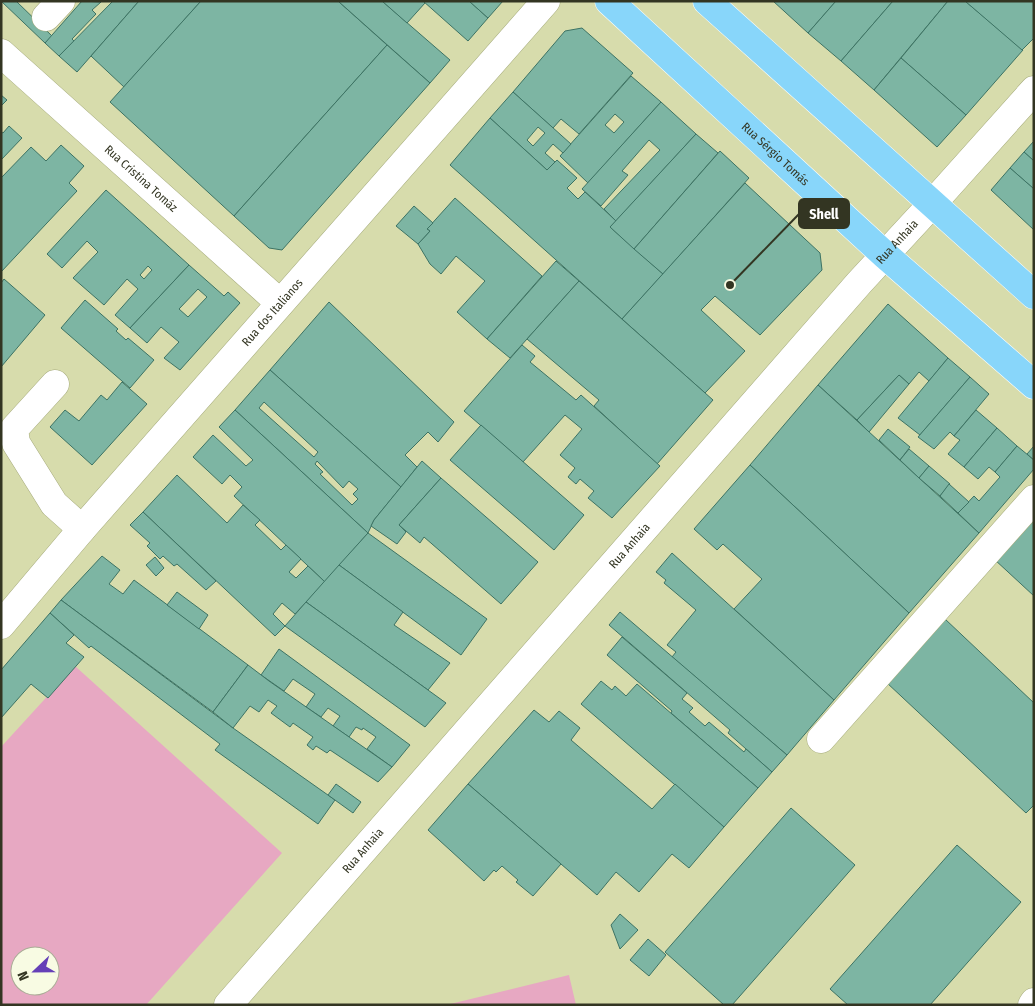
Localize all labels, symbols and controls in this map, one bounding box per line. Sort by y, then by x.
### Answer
street label: Rua Sérgio Tomás [739,120,812,189]
street label: Rua Cristina Tomáz [102,142,180,215]
callout: Shell [799,199,849,228]
text: Shell [809,206,839,223]
street label: Rua Anhaia [873,217,921,267]
street label: Rua dos Italianos [239,276,306,349]
street label: Rua Anhaia [606,520,653,571]
street label: Rua Anhaia [339,825,386,876]
north arrow [10,946,60,996]
text: N [14,969,33,983]

